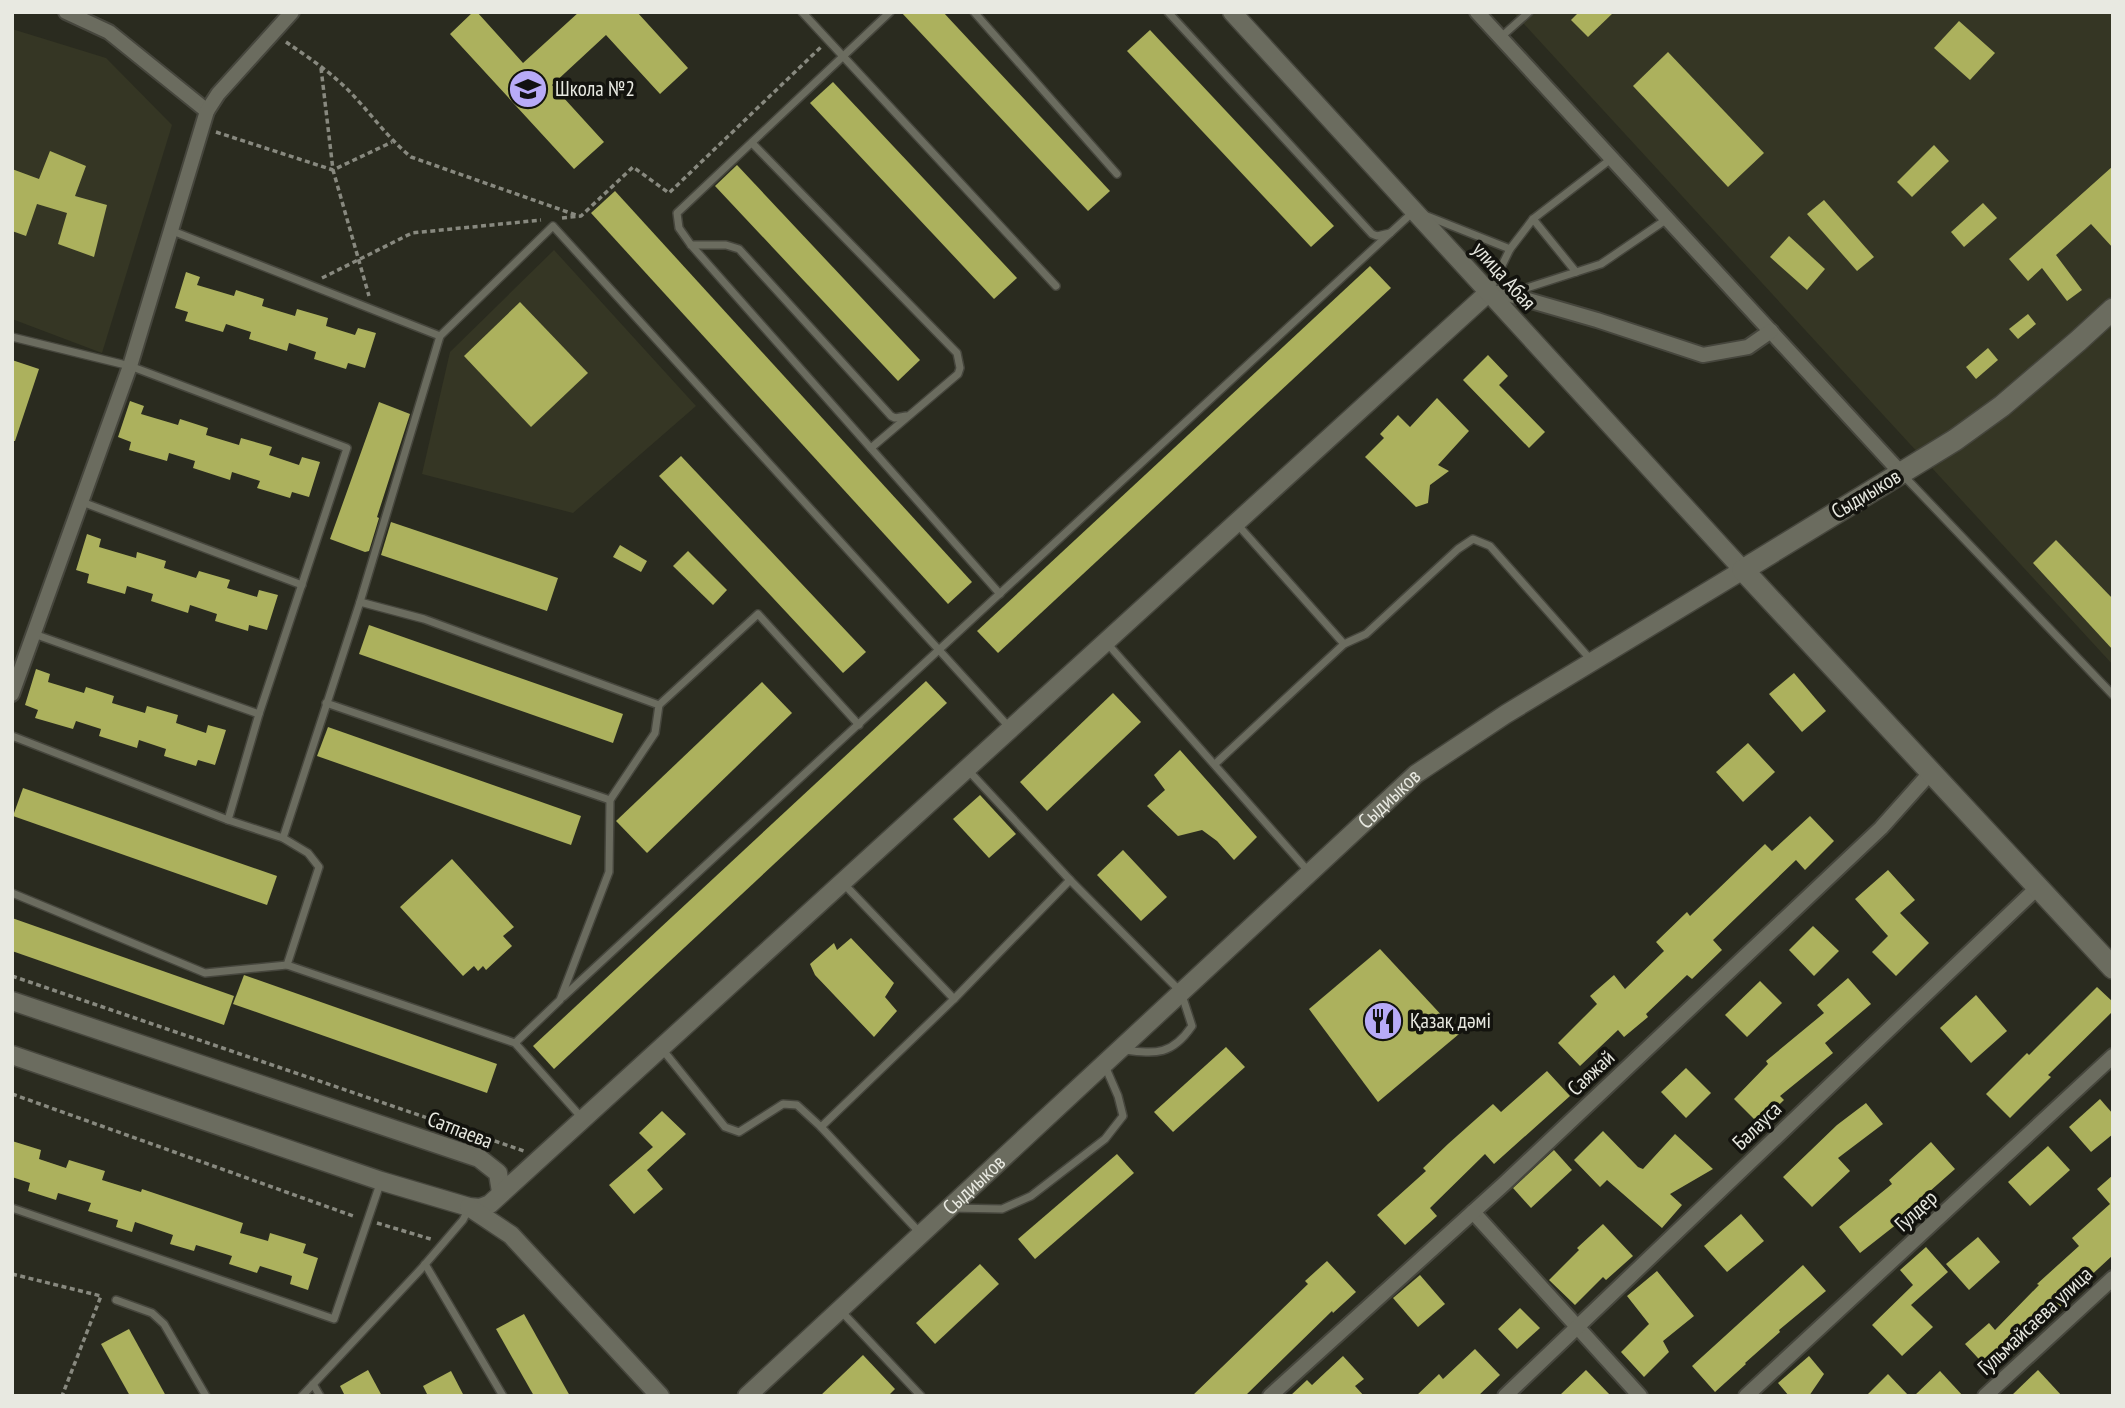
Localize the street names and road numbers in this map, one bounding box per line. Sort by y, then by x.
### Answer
street label: улица Абая [1467,236,1542,315]
street label: Сыдиыков [1826,462,1905,525]
street label: Сыдиыков [1352,763,1426,834]
street label: Саяжай [1561,1044,1620,1101]
street label: Балауса [1726,1096,1787,1156]
street label: Сатпаева [424,1105,497,1154]
street label: Сыдиыков [937,1149,1011,1220]
street label: Гулдер [1889,1184,1943,1237]
street label: Гульмайсаева улица [1972,1261,2098,1381]

